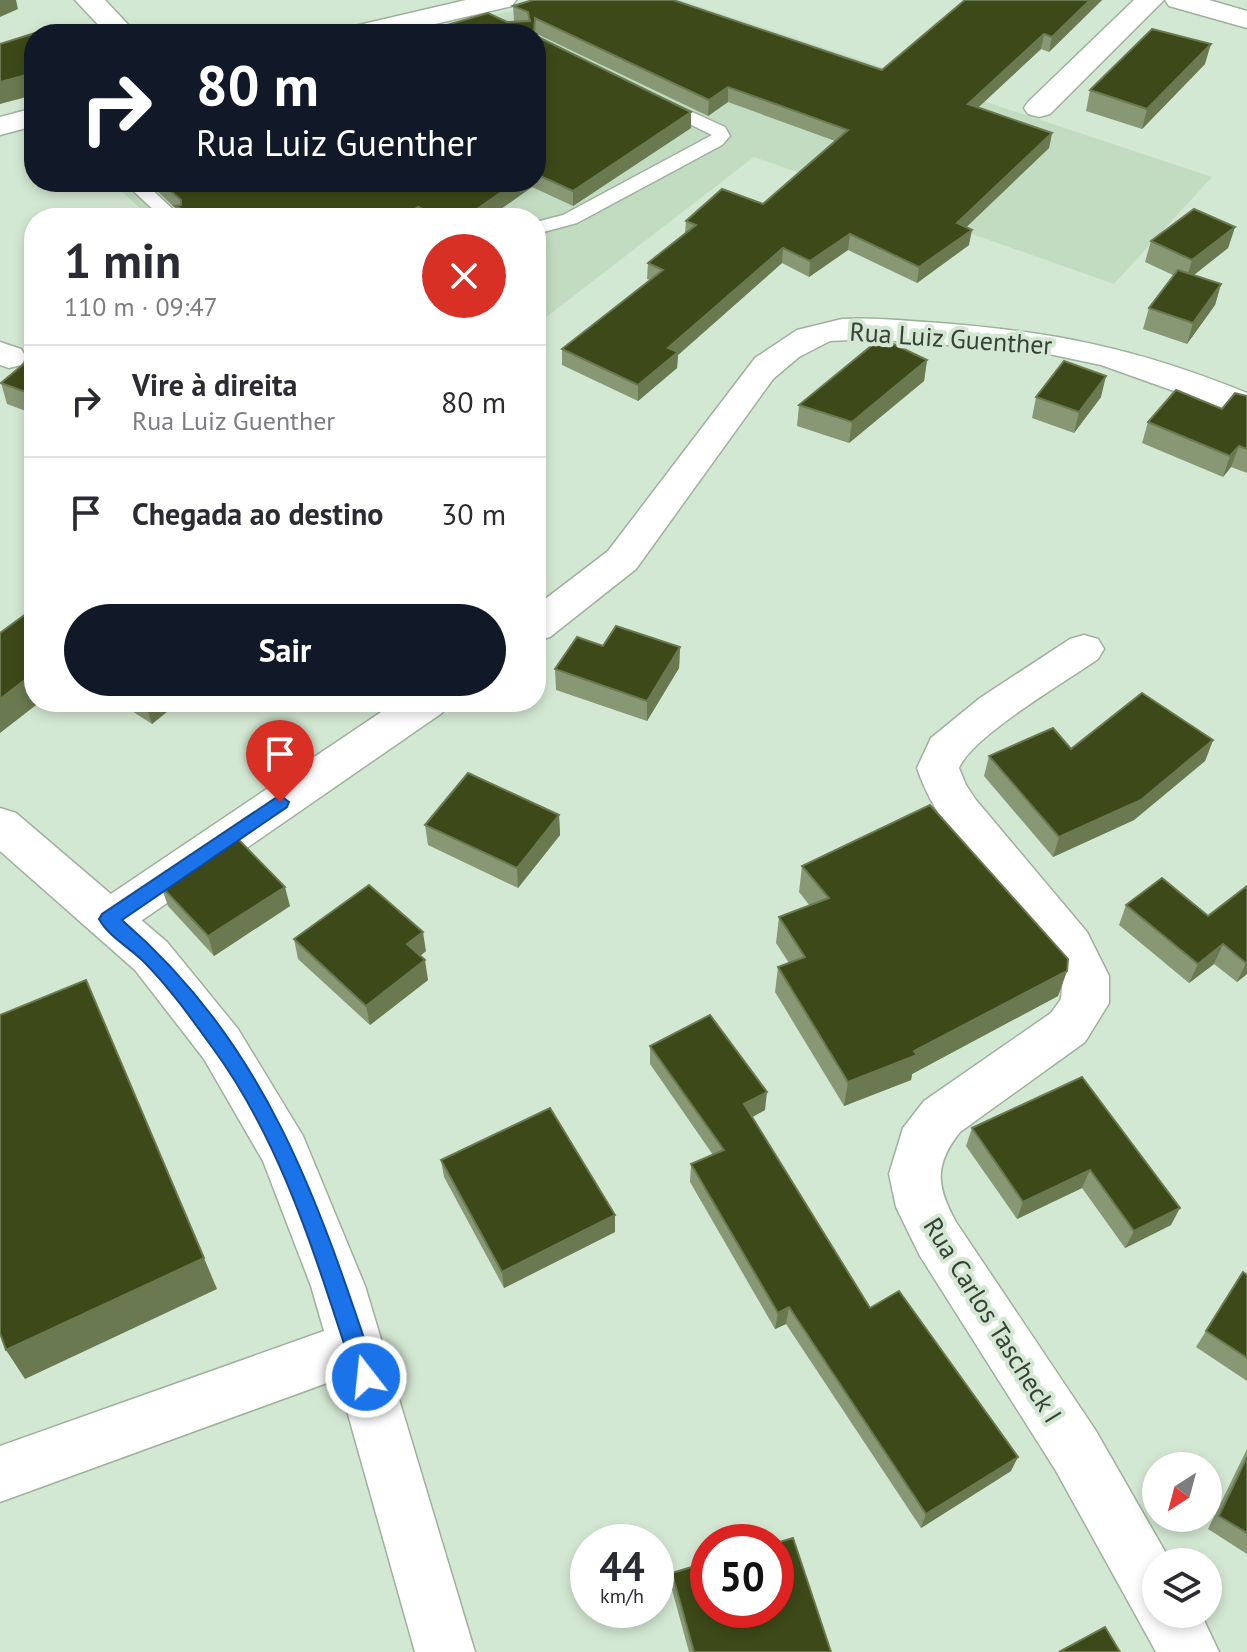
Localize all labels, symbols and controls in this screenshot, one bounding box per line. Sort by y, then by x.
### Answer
text: 80 m [196,49,319,121]
icon: right [64,56,168,160]
text: Rua Luiz Guenther [196,119,477,166]
text: 1 min [64,229,181,291]
button: close [422,234,506,318]
text: 110 m · 09:47 [64,290,218,323]
street label: Rua Luiz Guenther [848,314,1054,362]
text: Vire à direita [132,365,297,404]
icon: right [64,379,108,423]
text: 80 m [441,382,506,421]
text: Rua Luiz Guenther [132,404,335,437]
icon: arrive [64,491,108,535]
text: Chegada ao destino [132,494,383,533]
text: 30 m [441,494,506,533]
button: Sair [64,604,506,696]
pin [246,720,314,802]
icon: arrive [258,732,302,776]
street label: Rua Carlos Tascheck I [916,1211,1070,1429]
position arrow [324,1335,408,1419]
north arrow [1142,1452,1222,1532]
map controls [1142,1452,1222,1628]
speed limit sign: 50 [690,1524,794,1628]
text: 44 [599,1540,645,1592]
button: layers [1142,1548,1222,1628]
text: km/h [600,1583,644,1609]

